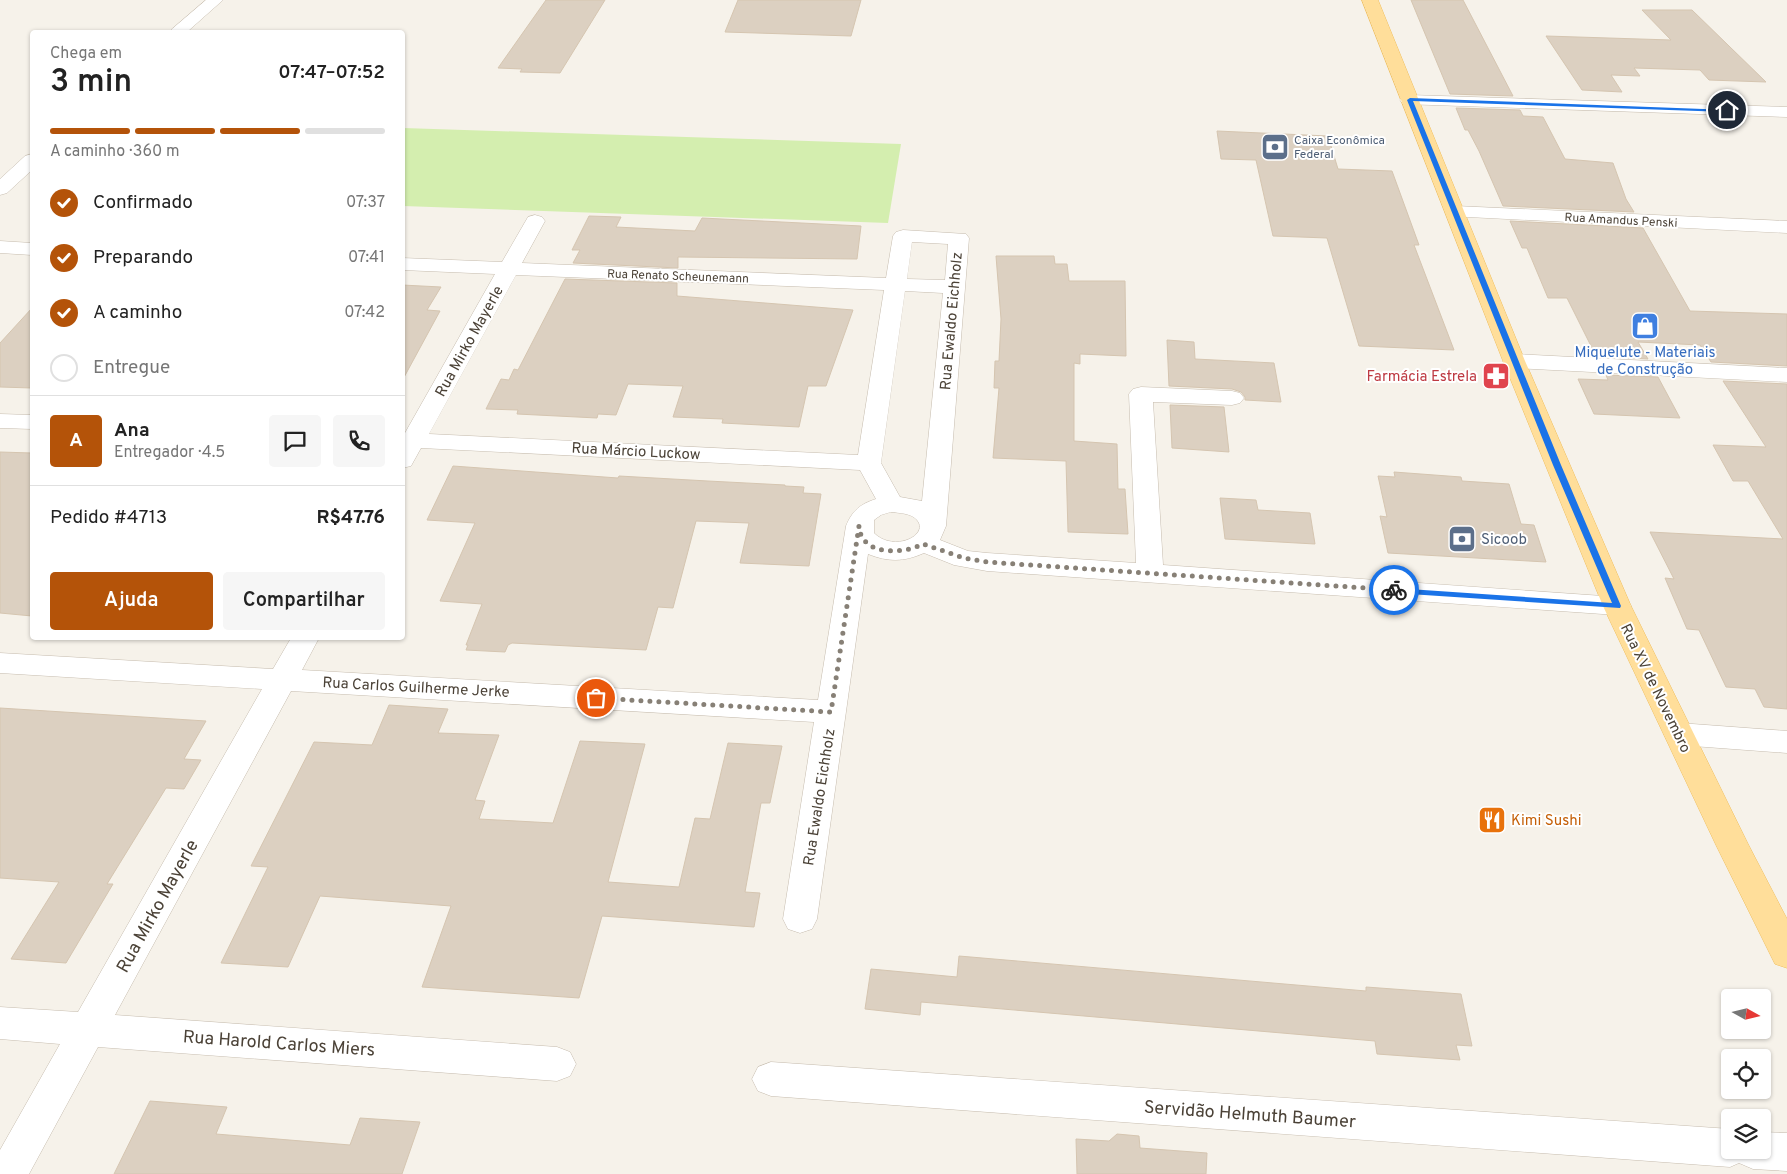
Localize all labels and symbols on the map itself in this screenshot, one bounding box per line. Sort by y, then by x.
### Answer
pin [1706,89,1748,131]
bank icon: Caixa Econômica Federal [1260,132,1290,162]
place label: Caixa Econômica Federal [1294,133,1385,163]
street label: Rua Amandus Penski [1564,210,1678,232]
street label: Rua Ewaldo Eichholz [937,251,968,391]
street label: Rua Renato Scheunemann [607,267,749,287]
street label: Rua Mirko Mayerle [432,283,509,401]
shop icon: Miquelute - Materiais de Construção [1630,311,1660,341]
place label: Miquelute - Materiais de Construção [1574,344,1716,380]
pharmacy icon: Farmácia Estrela [1481,361,1511,391]
place label: Farmácia Estrela [1367,368,1477,387]
street label: Rua Márcio Luckow [571,440,701,465]
bank icon: Sicoob [1447,524,1477,554]
place label: Sicoob [1481,531,1527,550]
courier [1369,565,1419,615]
street label: Rua XV de Novembro [1615,621,1694,756]
street label: Rua Carlos Guilherme Jerke [322,674,510,703]
pin [575,677,617,719]
street label: Rua Ewaldo Eichholz [800,727,841,867]
restaurant icon: Kimi Sushi [1477,805,1507,835]
place label: Kimi Sushi [1511,812,1581,831]
street label: Rua Mirko Mayerle [112,836,204,977]
north arrow [1721,989,1771,1039]
street label: Rua Harold Carlos Miers [182,1026,376,1063]
street label: Servidão Helmuth Baumer [1143,1097,1357,1134]

